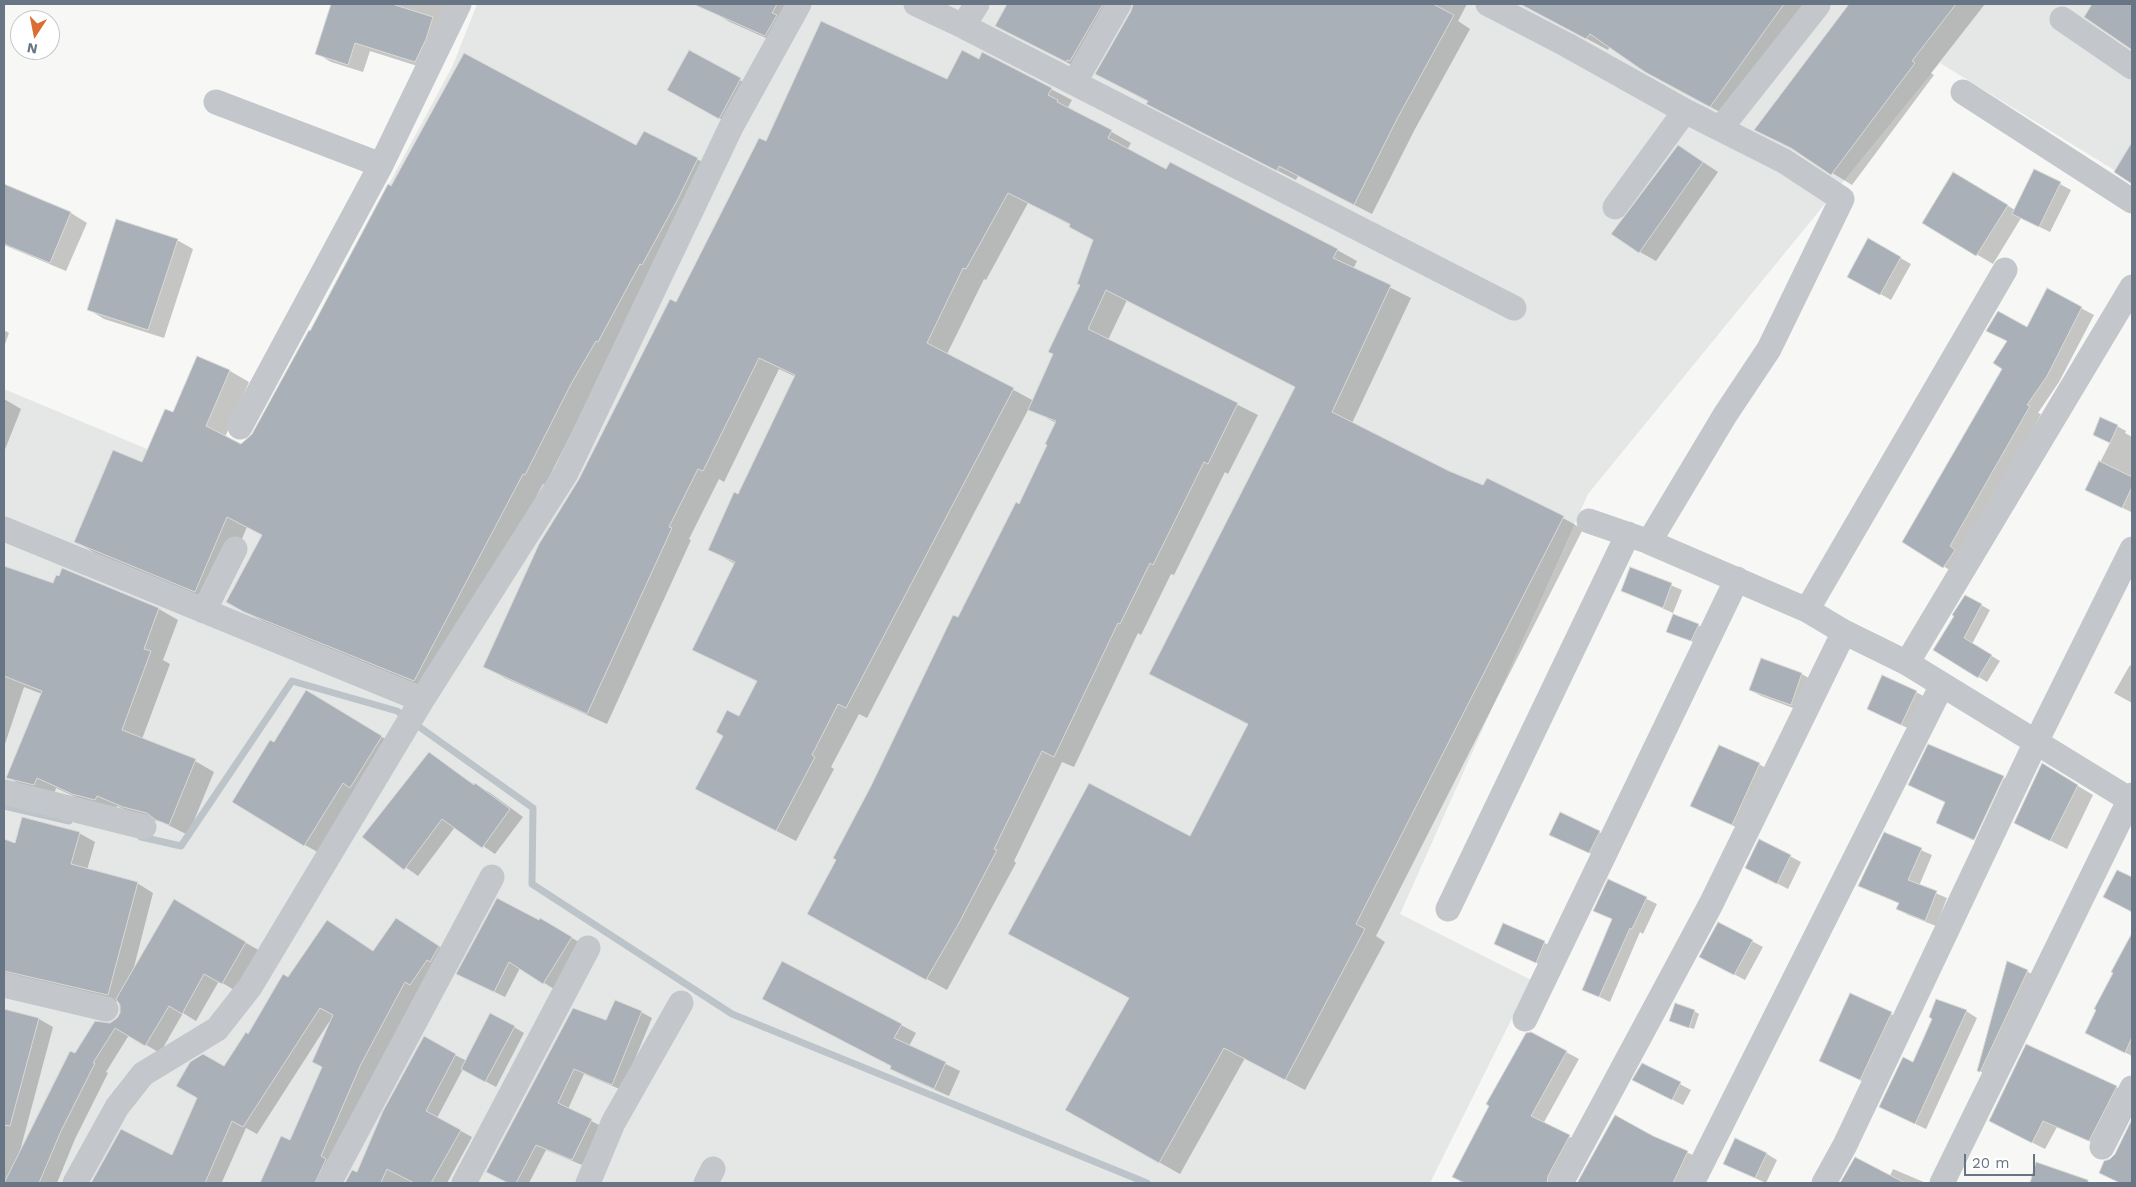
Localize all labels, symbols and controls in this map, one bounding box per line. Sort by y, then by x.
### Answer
north arrow [10,10,60,60]
text: N [26,40,39,58]
scale bar [1966,1144,2037,1176]
text: 20 m [1972,1154,2010,1172]

